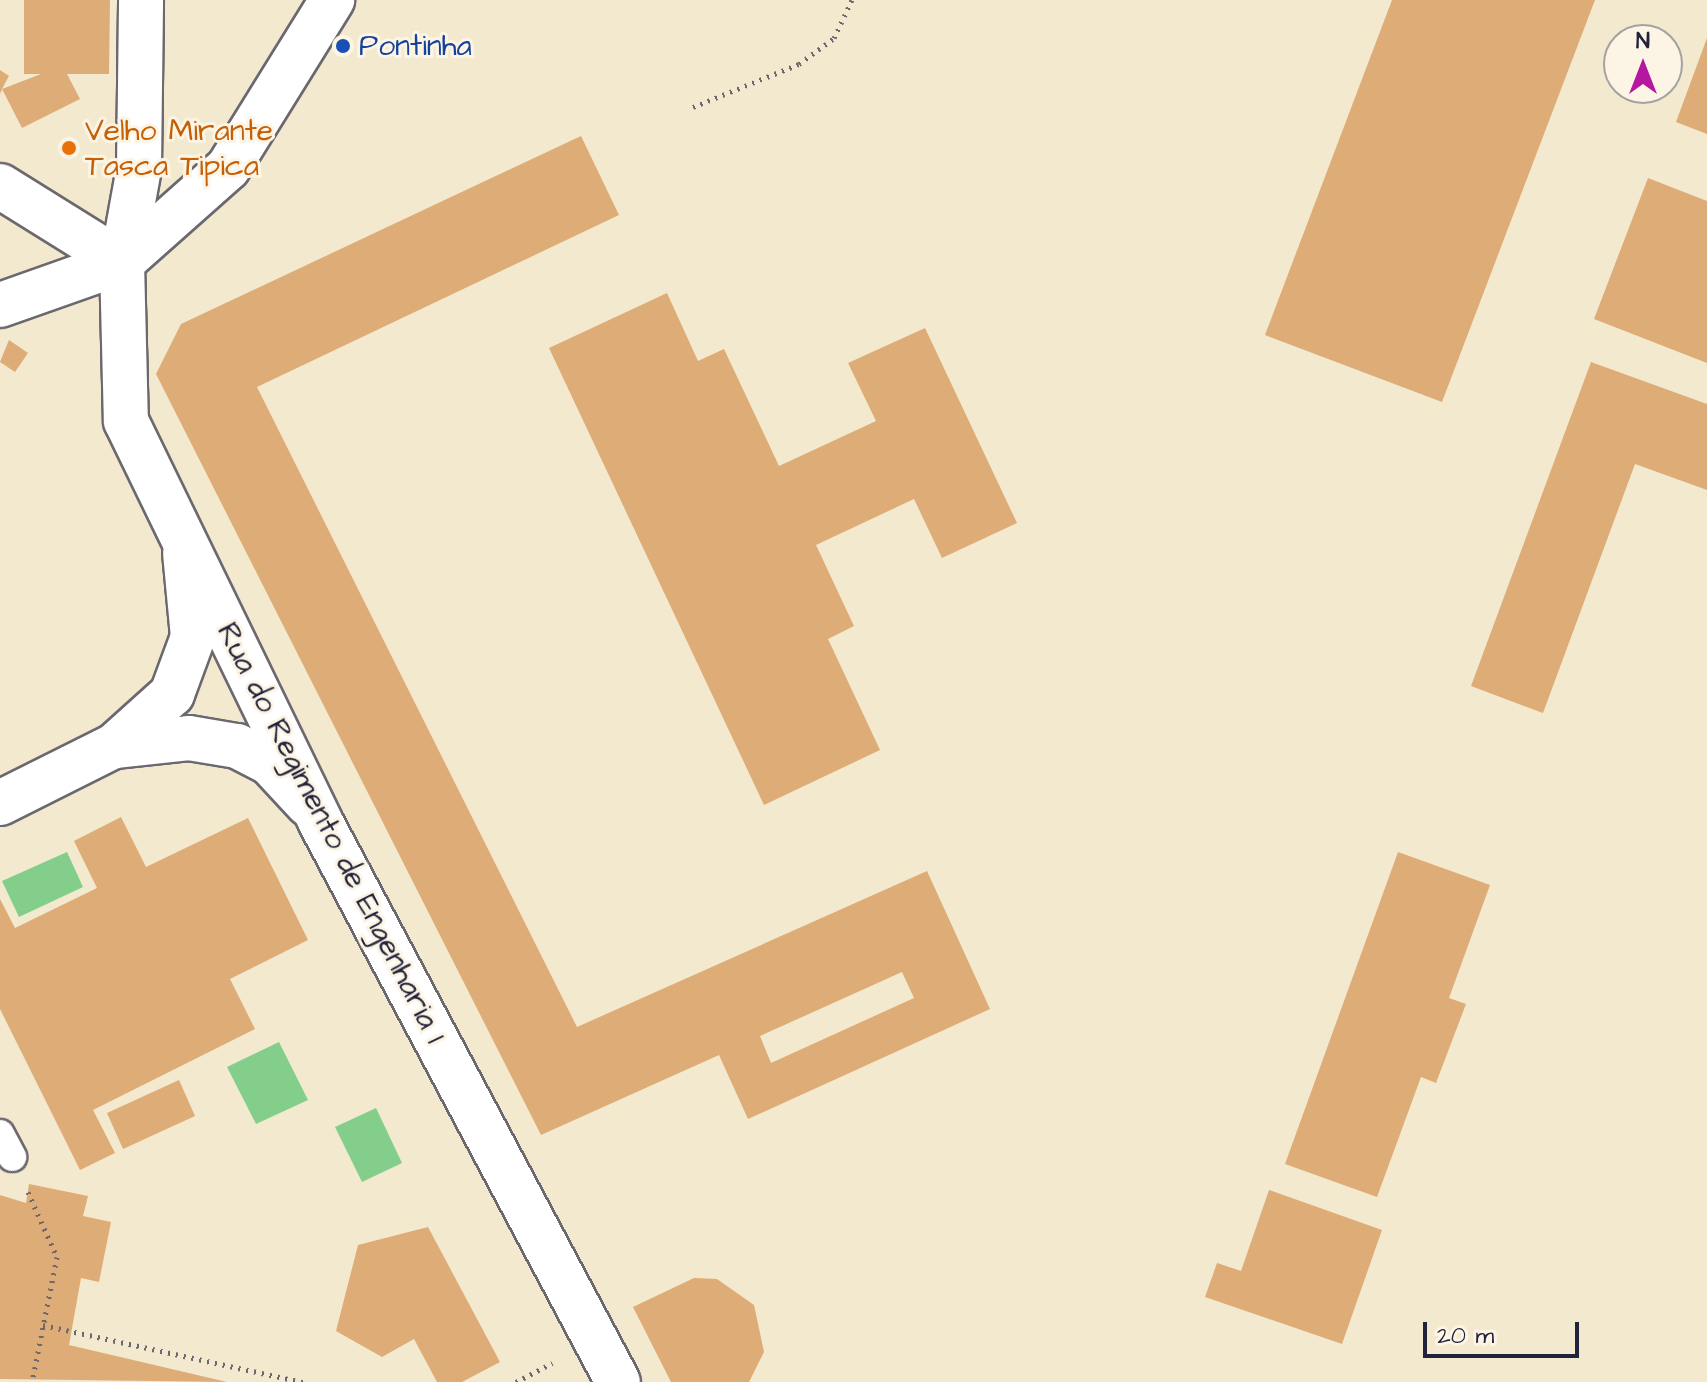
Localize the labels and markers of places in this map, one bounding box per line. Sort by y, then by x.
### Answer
place label: Pontinha [359,28,472,64]
marker: Pontinha [334,37,352,55]
place label: Velho Mirante Tasca Tipica [85,113,273,184]
marker: Velho Mirante Tasca Tipica [60,139,78,157]

